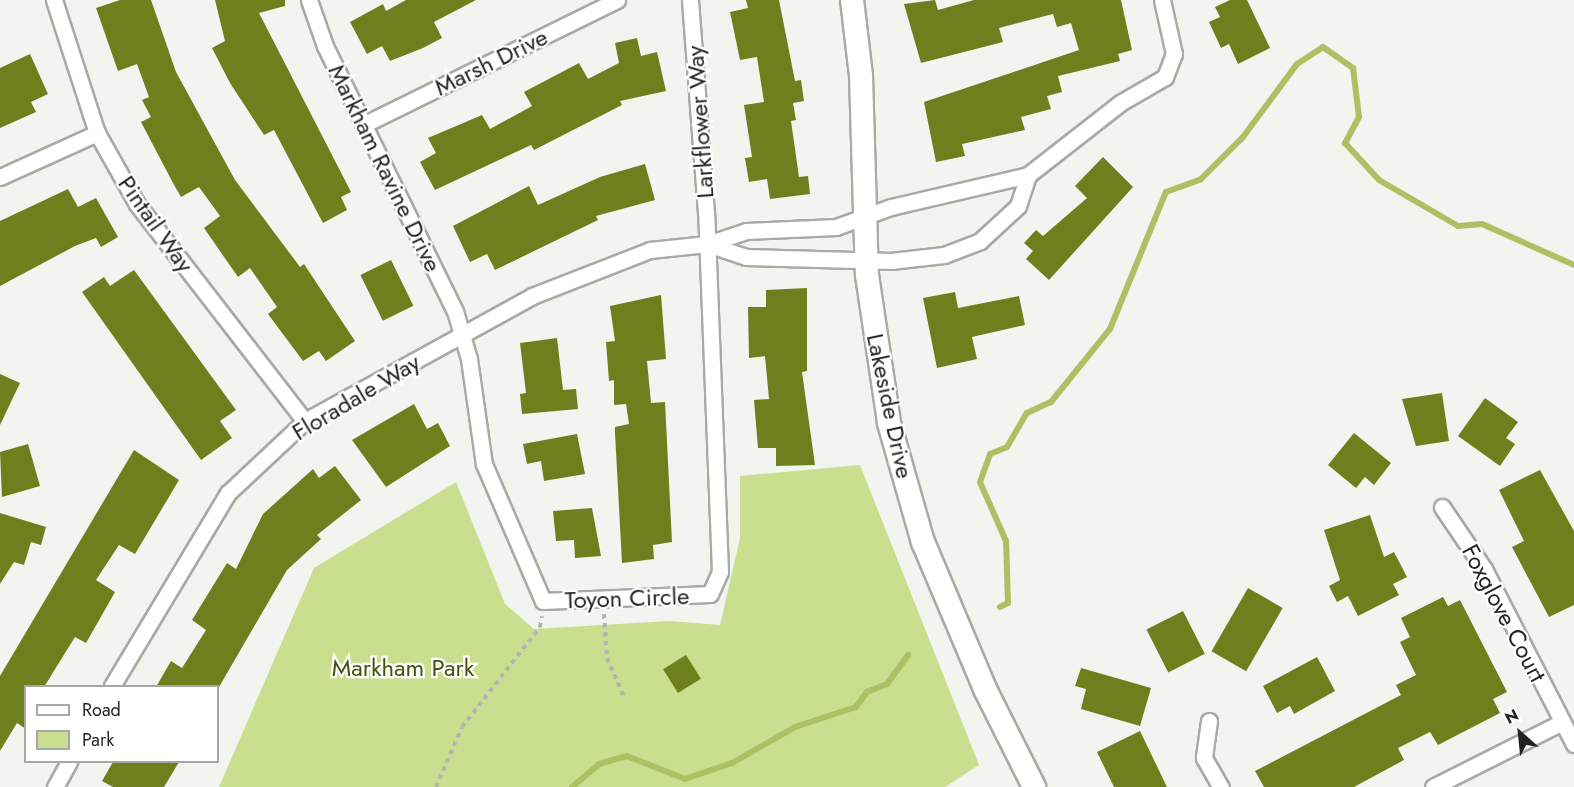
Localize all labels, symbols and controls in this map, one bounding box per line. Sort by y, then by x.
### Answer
street label: Marsh Drive [430,22,552,102]
street label: Larkflower Way [680,45,720,199]
street label: Markham Ravine Drive [322,60,448,276]
street label: Pintail Way [112,170,200,278]
street label: Lakeside Drive [861,331,919,481]
street label: Floradale Way [287,348,425,446]
street label: Foxglove Court [1456,539,1552,687]
street label: Toyon Circle [564,581,690,615]
park label: Markham Park [332,654,474,682]
legend [24,685,219,763]
text: Road [82,697,121,723]
north arrow [1490,703,1550,763]
text: N [1501,703,1522,730]
text: Park [82,727,114,753]

